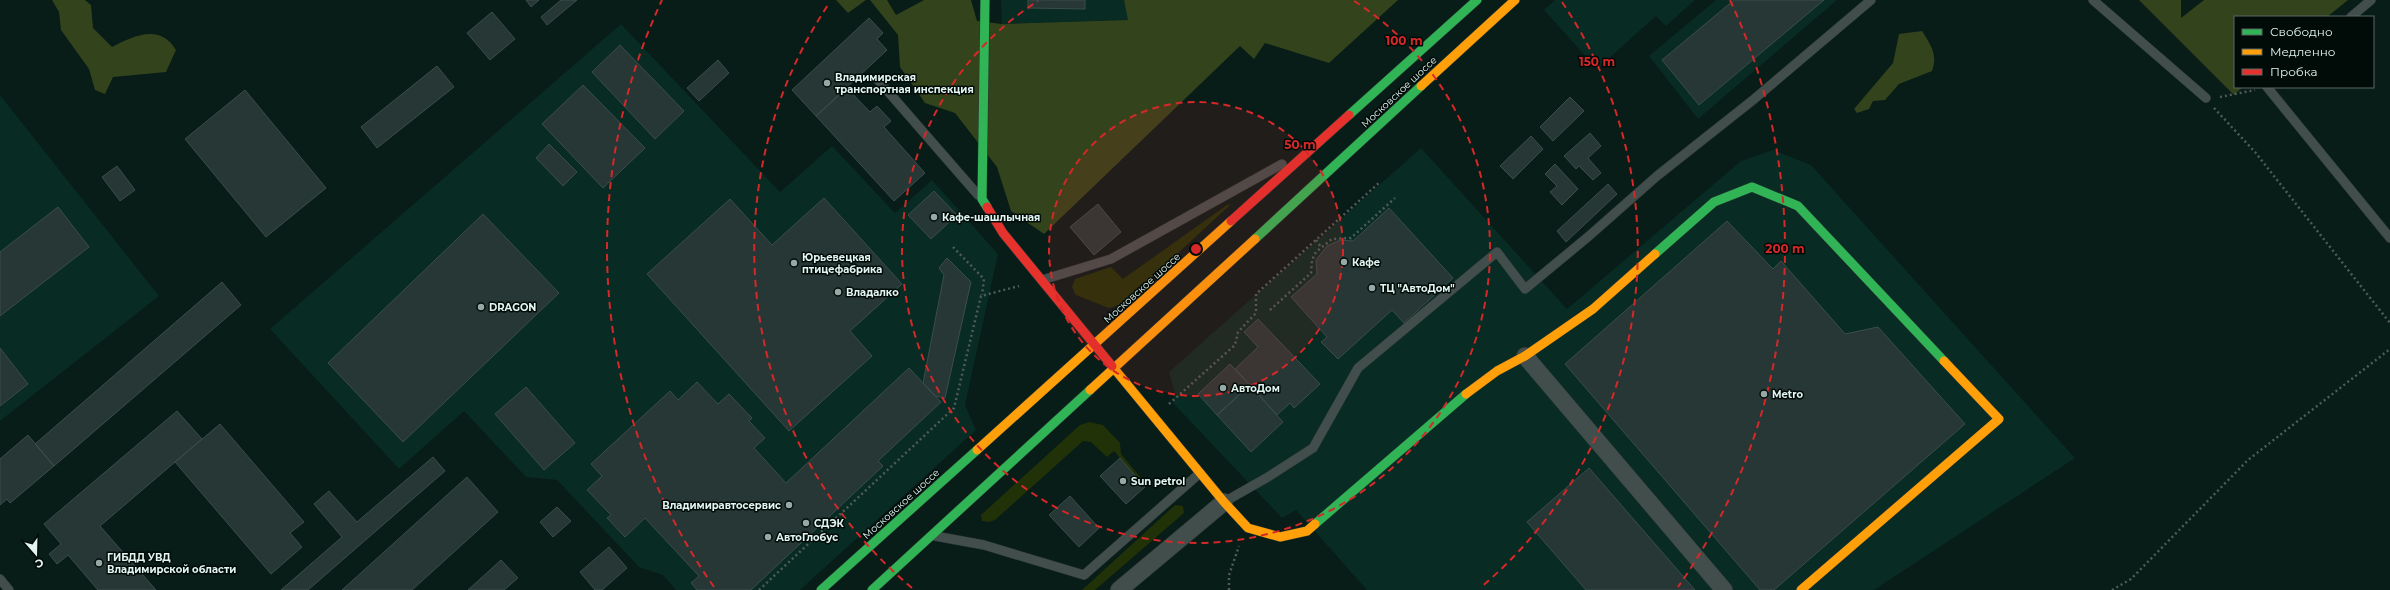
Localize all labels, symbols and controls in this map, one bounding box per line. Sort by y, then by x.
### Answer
legend [2234,16,2374,88]
text: Свободно [2270,24,2333,39]
text: 100 m [1386,33,1422,48]
text: Медленно [2270,44,2336,59]
street label: Московское шоссе [1358,53,1440,131]
text: 150 m [1579,54,1615,69]
text: Пробка [2270,64,2318,79]
place label: Владимирская транспортная инспекция [835,71,974,96]
marker: Владимирская транспортная инспекция [822,78,832,88]
text: 50 m [1284,137,1316,152]
place label: Кафе-шашлычная [942,211,1040,224]
marker: Кафе-шашлычная [929,212,939,222]
text: 200 m [1765,241,1805,256]
centre of rings [1189,242,1203,256]
street label: Московское шоссе [1101,250,1183,326]
place label: Юрьевецкая птицефабрика [802,251,882,276]
place label: Кафе [1352,256,1380,269]
marker: Кафе [1339,257,1349,267]
marker: Юрьевецкая птицефабрика [789,258,799,268]
place label: ТЦ "АвтоДом" [1380,282,1455,295]
marker: ТЦ "АвтоДом" [1367,283,1377,293]
place label: Владалко [846,286,899,299]
marker: Владалко [833,287,843,297]
place label: DRAGON [489,301,536,314]
marker: DRAGON [476,302,486,312]
place label: АвтоДом [1231,382,1280,395]
marker: АвтоДом [1218,383,1228,393]
place label: Metro [1772,388,1803,401]
marker: Metro [1759,389,1769,399]
street label: Московское шоссе [860,466,942,542]
place label: Sun petrol [1131,475,1185,488]
marker: Sun petrol [1118,476,1128,486]
place label: Владимиравтосервис [662,499,781,512]
marker: Владимиравтосервис [784,500,794,510]
place label: СДЭК [814,517,845,530]
marker: СДЭК [801,518,811,528]
place label: АвтоГлобус [776,531,838,544]
marker: АвтоГлобус [763,532,773,542]
north arrow [16,534,56,574]
place label: ГИБДД УВД Владимирской области [107,551,236,576]
text: С [33,555,46,571]
marker: ГИБДД УВД Владимирской области [94,558,104,568]

